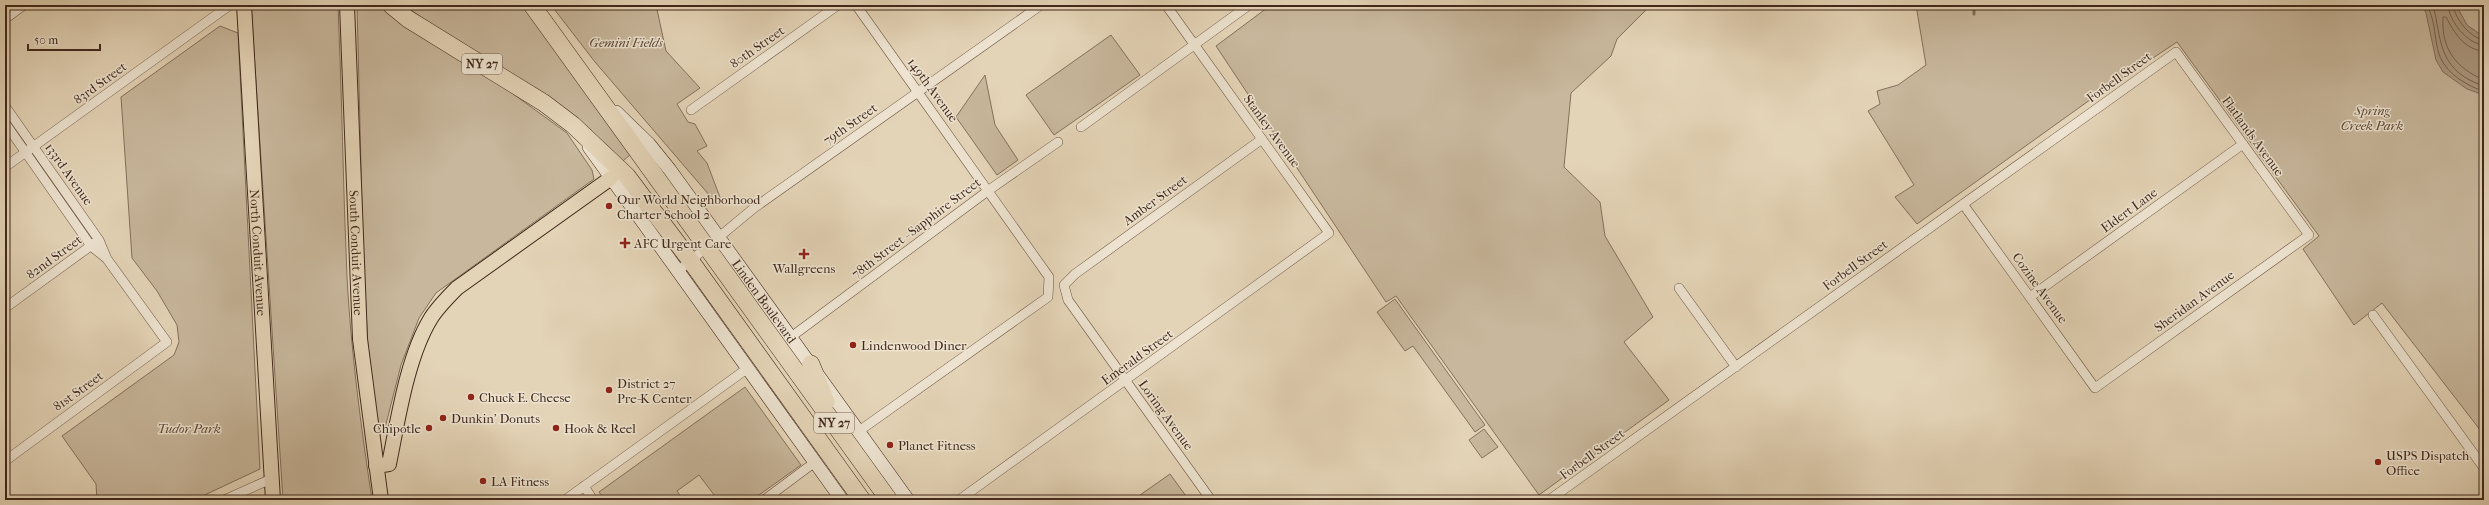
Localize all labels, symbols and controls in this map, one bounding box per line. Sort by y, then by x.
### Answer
street label: 80th Street [727,23,787,71]
scale bar [28,26,100,52]
text: 50 m [34,33,58,47]
park label: Gemini Fields [589,35,664,50]
street label: Forbell Street [2084,48,2155,106]
road number: NY 27 [462,54,502,74]
street label: 149th Avenue [905,55,962,126]
street label: 83rd Street [71,59,130,107]
street label: Stanley Avenue [1241,92,1304,171]
street label: Flatlands Avenue [2219,93,2287,179]
street label: 79th Street [820,100,880,148]
park label: Spring Creek Park [2341,103,2403,133]
street label: 133rd Avenue [42,140,96,208]
street label: Amber Street [1119,172,1190,229]
street label: 78th Street - Sapphire Street [849,174,984,281]
street label: Eldert Lane [2098,184,2160,235]
street label: North Conduit Avenue [247,189,270,317]
street label: South Conduit Avenue [347,190,367,316]
place label: Our World Neighborhood Charter School 2 [617,192,761,222]
marker: Our World Neighborhood Charter School 2 [604,201,614,211]
street label: 82nd Street [23,232,85,282]
place label: AFC Urgent Care [633,236,732,251]
street label: Forbell Street [1820,236,1891,294]
marker: AFC Urgent Care [619,237,631,249]
marker: Wallgreens [799,249,809,259]
street label: Cozine Avenue [2009,250,2071,327]
street label: Linden Boulevard [729,256,800,347]
place label: Wallgreens [772,261,836,276]
street label: Sheridan Avenue [2151,267,2237,335]
street label: Emerald Street [1098,326,1176,388]
place label: Lindenwood Diner [861,338,967,353]
marker: Lindenwood Diner [848,340,858,350]
street label: 81st Street [50,368,106,414]
place label: District 27 Pre-K Center [617,376,692,406]
street label: Loring Avenue [1136,377,1197,453]
marker: District 27 Pre-K Center [604,385,614,395]
place label: Chuck E. Cheese [479,390,571,405]
marker: Chuck E. Cheese [466,392,476,402]
place label: Dunkin' Donuts [451,411,540,426]
marker: Dunkin' Donuts [438,413,448,423]
road number: NY 27 [814,413,854,433]
park label: Tudor Park [157,421,221,436]
place label: Chipotle [373,421,422,436]
place label: Hook & Reel [564,421,636,436]
marker: Chipotle [424,423,434,433]
marker: Hook & Reel [551,423,561,433]
street label: Forbell Street [1557,425,1628,483]
place label: Planet Fitness [898,438,976,453]
marker: Planet Fitness [885,440,895,450]
place label: USPS Dispatch Office [2386,448,2470,478]
marker: USPS Dispatch Office [2373,457,2383,467]
place label: LA Fitness [491,474,549,489]
marker: LA Fitness [478,476,488,486]

